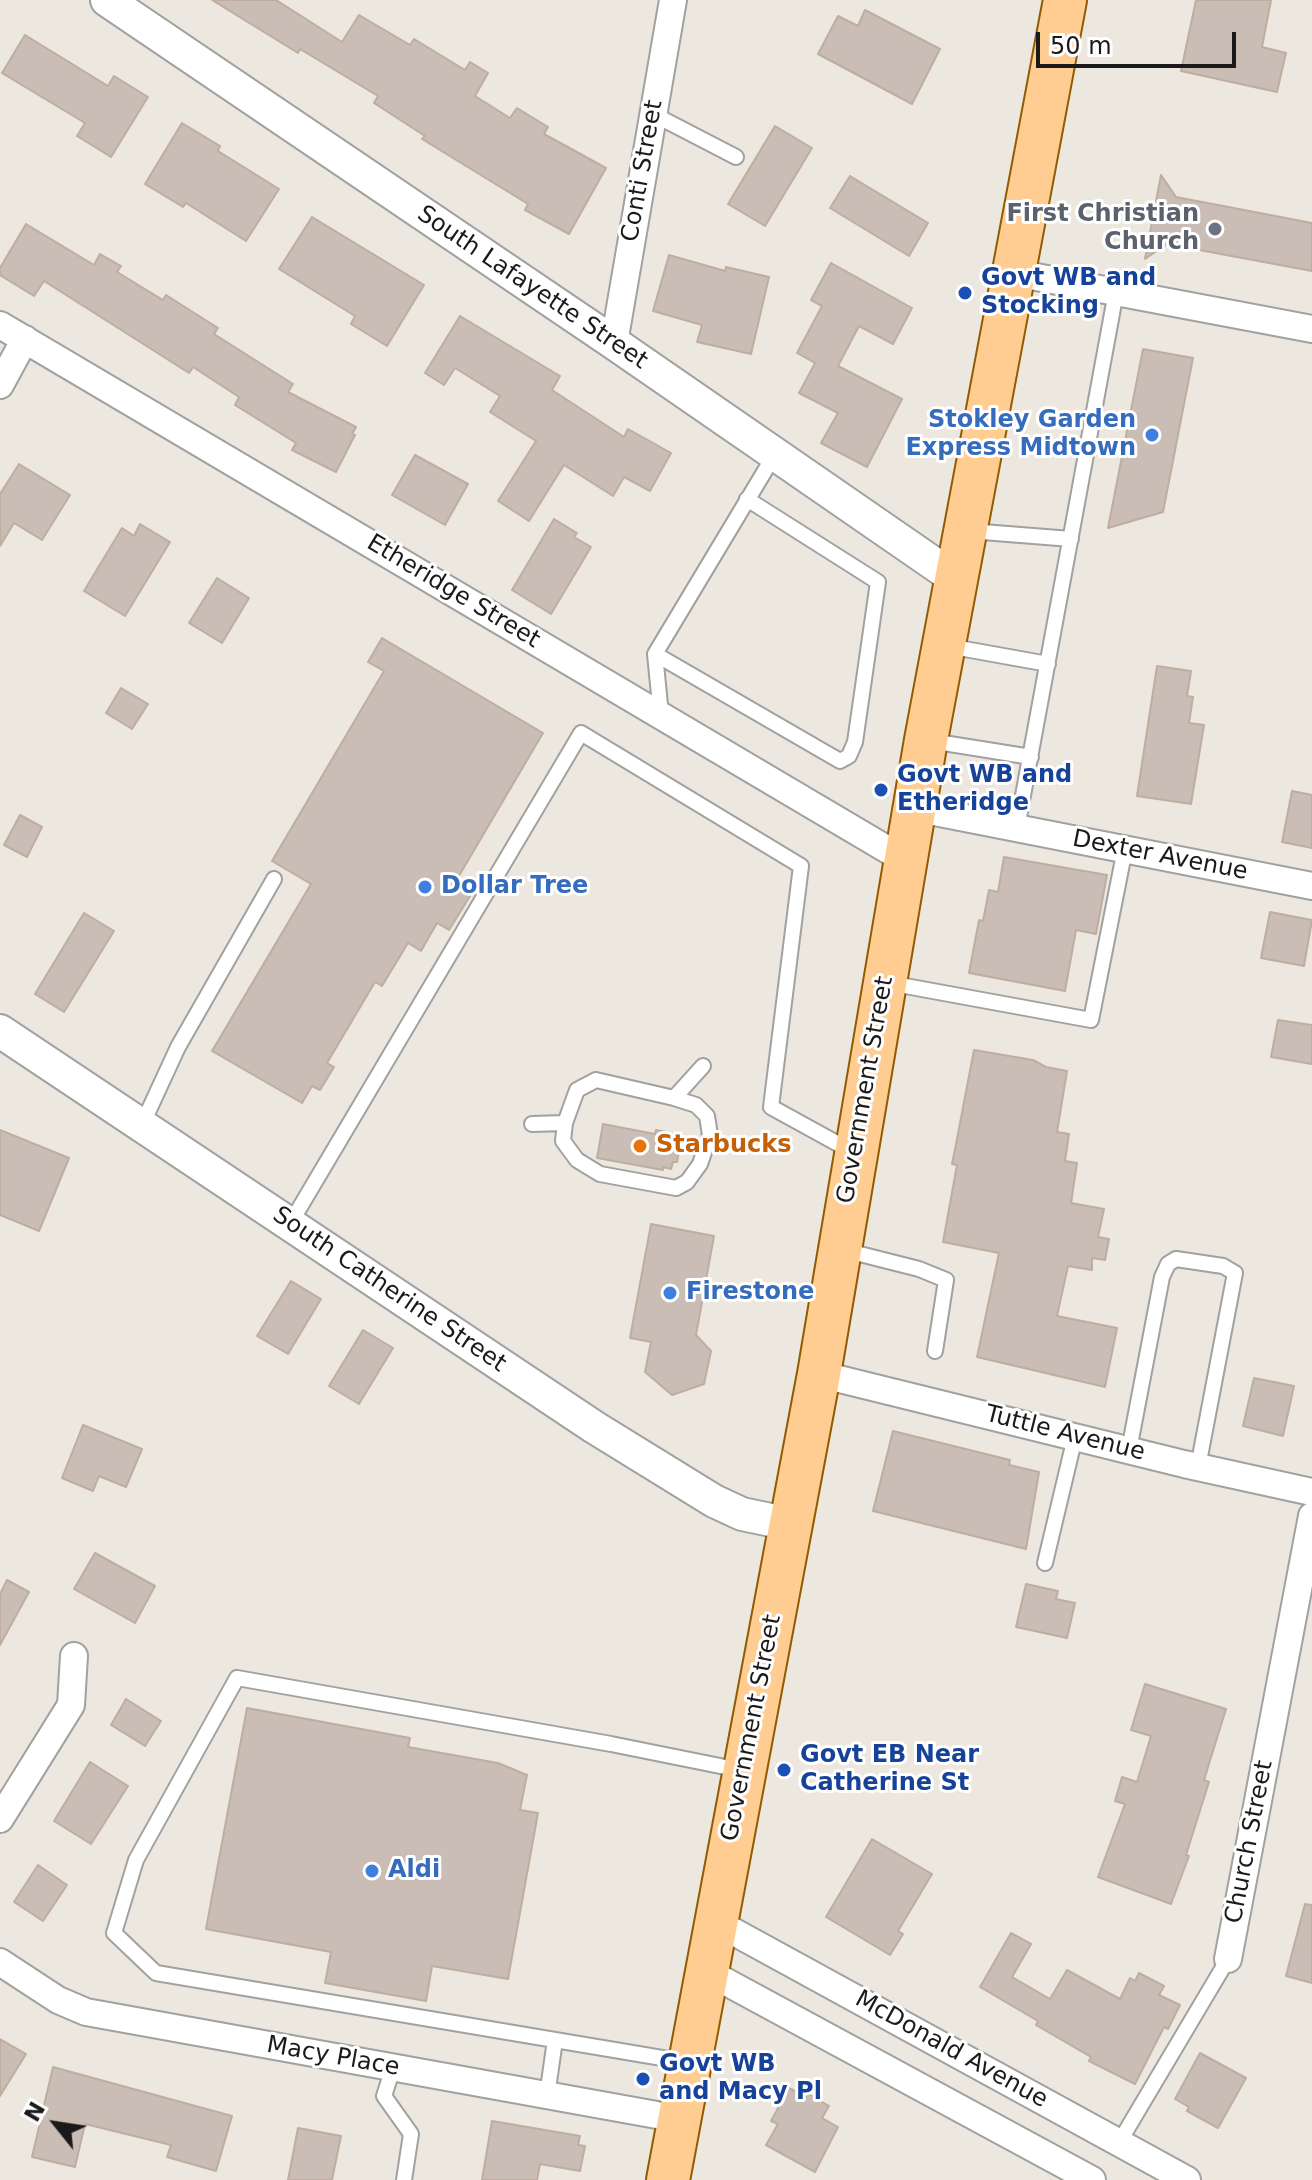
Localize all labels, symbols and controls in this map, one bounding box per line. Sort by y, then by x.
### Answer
scale bar [1040,16,1240,66]
text: 50 m [1050,32,1112,60]
street label: Conti Street [616,98,670,244]
street label: South Lafayette Street [411,200,653,376]
place label: First Christian Church [1006,201,1199,257]
marker: First Christian Church [1206,220,1224,238]
place label: Govt WB and Stocking [981,265,1156,321]
marker: Govt WB and Stocking [956,284,974,302]
place label: Stokley Garden Express Midtown [905,407,1136,463]
marker: Stokley Garden Express Midtown [1143,426,1161,444]
street label: Etheridge Street [361,529,545,655]
place label: Govt WB and Etheridge [897,762,1072,818]
marker: Govt WB and Etheridge [872,781,890,799]
street label: Dexter Avenue [1070,825,1250,887]
place label: Dollar Tree [441,873,588,901]
marker: Dollar Tree [416,878,434,896]
street label: Government Street [832,974,900,1206]
place label: Starbucks [656,1132,792,1160]
marker: Starbucks [631,1137,649,1155]
street label: South Catherine Street [267,1201,511,1379]
place label: Firestone [686,1279,814,1307]
marker: Firestone [661,1284,679,1302]
street label: Tuttle Avenue [982,1400,1148,1468]
street label: Government Street [716,1612,788,1844]
place label: Govt EB Near Catherine St [800,1742,979,1798]
street label: Church Street [1220,1758,1280,1926]
marker: Govt EB Near Catherine St [775,1761,793,1779]
place label: Aldi [388,1857,440,1885]
marker: Aldi [363,1862,381,1880]
street label: McDonald Avenue [850,1985,1052,2115]
street label: Macy Place [264,2031,402,2083]
place label: Govt WB and Macy Pl [659,2051,822,2107]
marker: Govt WB and Macy Pl [634,2070,652,2088]
north arrow [16,2084,96,2164]
text: N [19,2098,50,2126]

